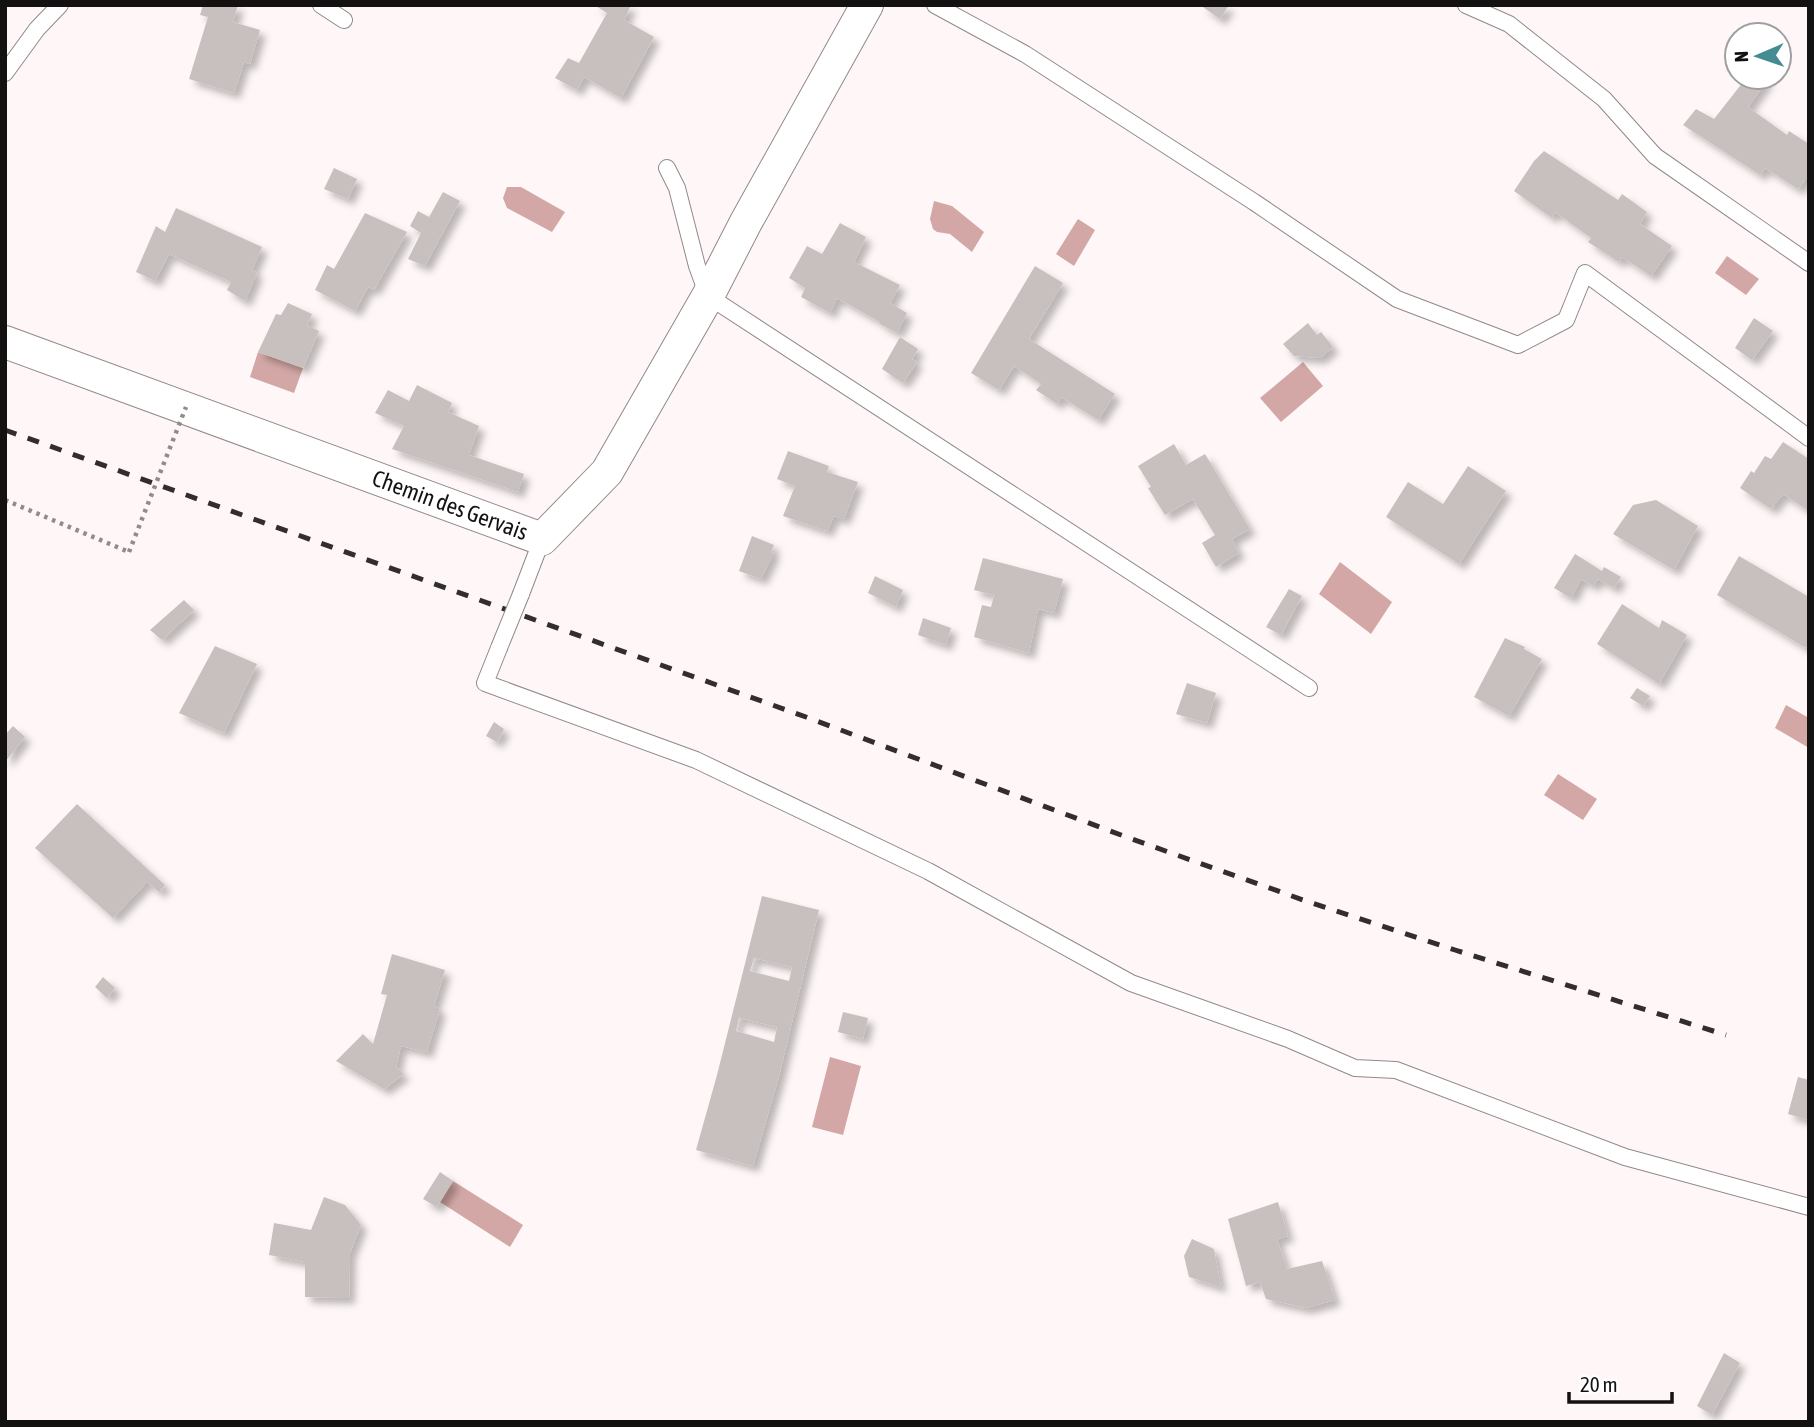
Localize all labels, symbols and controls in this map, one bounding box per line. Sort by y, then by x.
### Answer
north arrow [1723,21,1793,91]
text: N [1730,51,1752,63]
street label: Chemin des Gervais [369,465,531,545]
scale bar [1569,1360,1672,1404]
text: 20 m [1580,1372,1618,1396]

